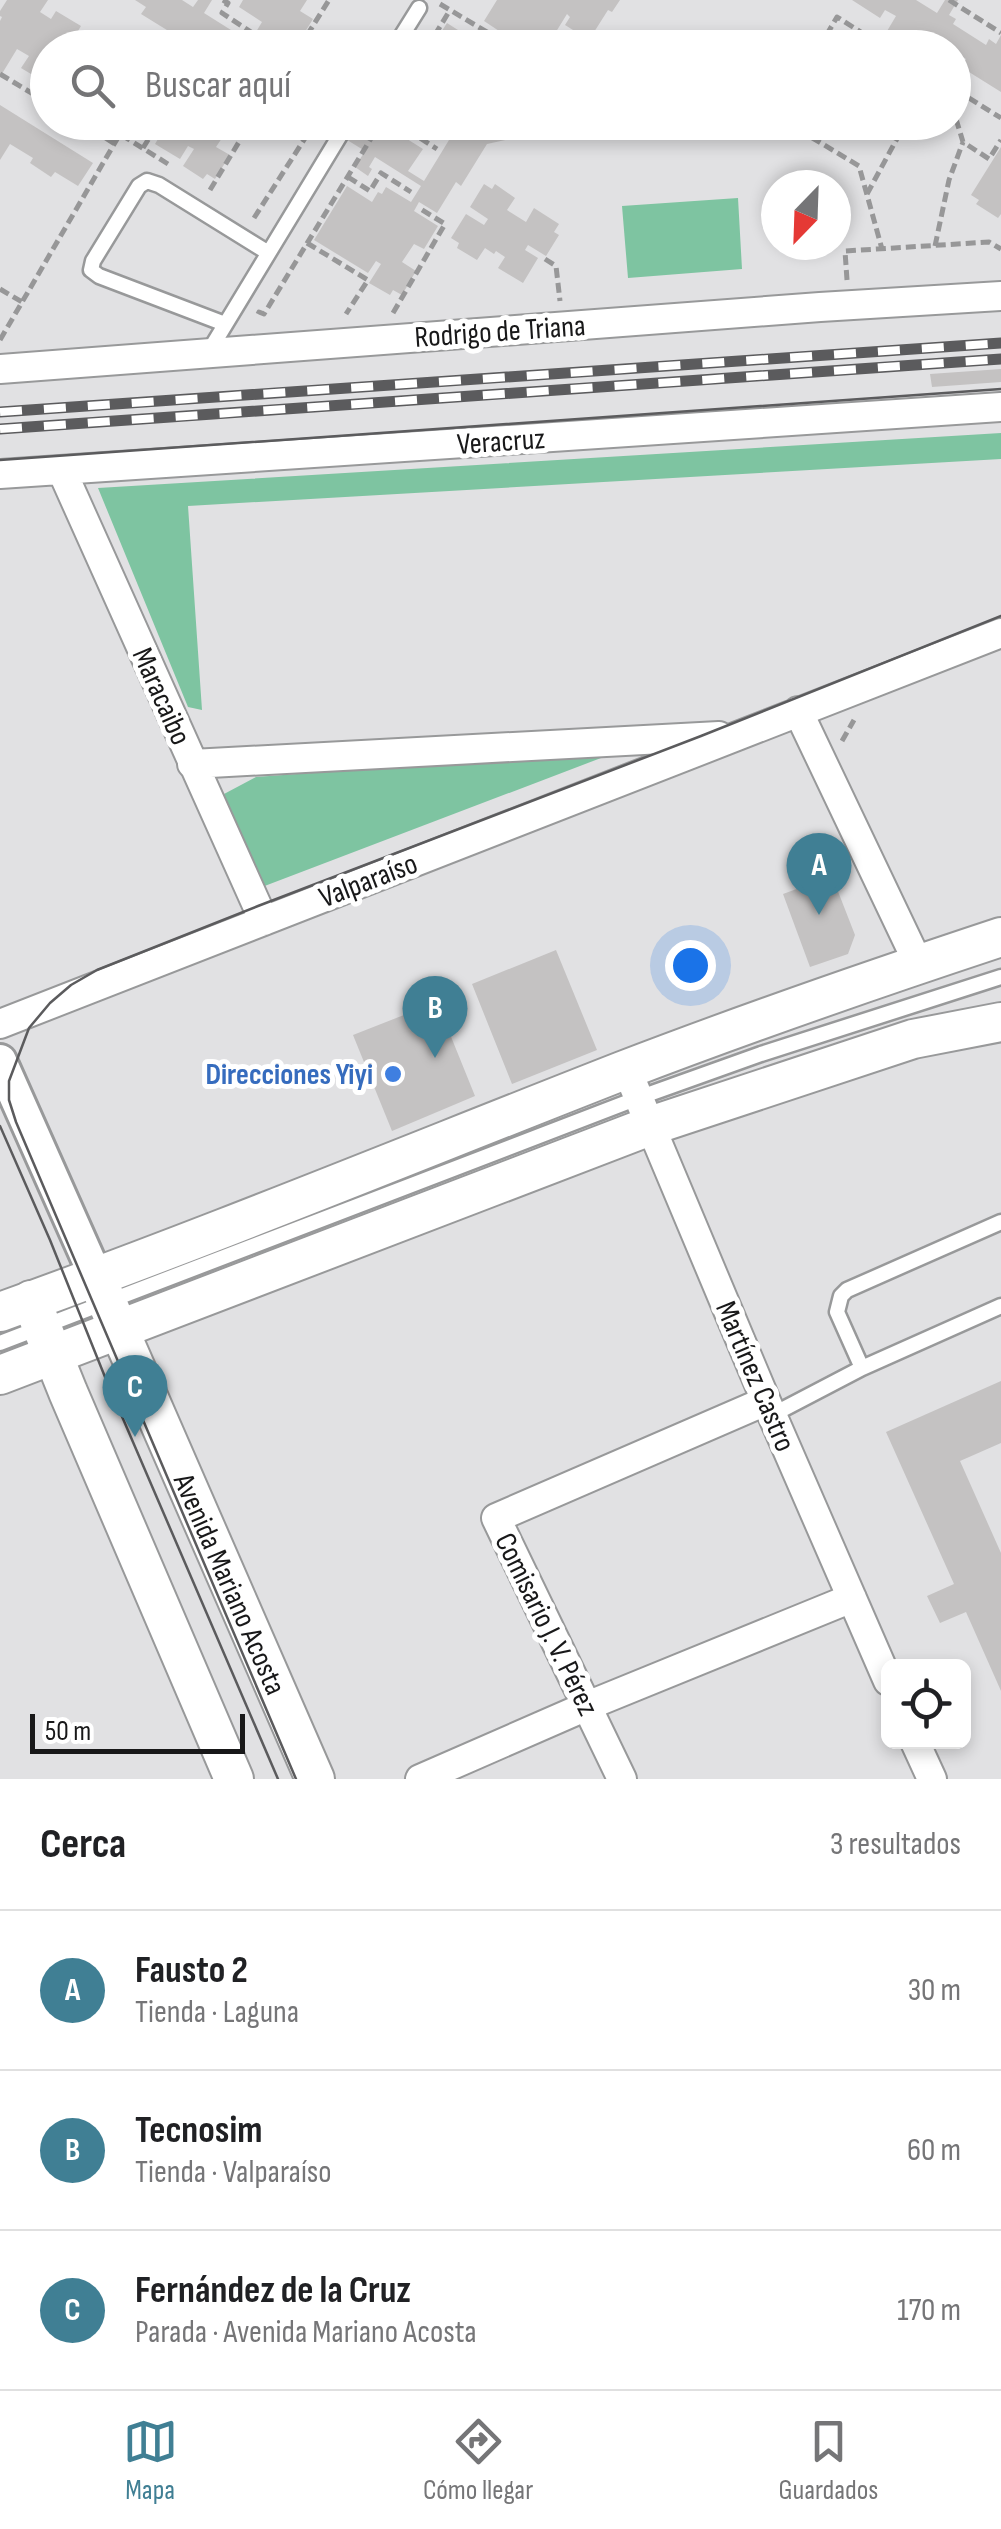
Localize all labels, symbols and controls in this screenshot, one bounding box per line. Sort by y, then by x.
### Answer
search box [30,30,971,140]
icon: search [65,58,120,113]
text: Buscar aquí [145,63,291,108]
north arrow [761,170,851,260]
street label: Rodrigo de Triana [413,308,587,356]
street label: Veracruz [456,421,546,463]
street label: Maracaibo [124,642,198,751]
pin: A [786,832,852,915]
street label: Valparaíso [314,846,422,916]
your location [665,940,716,991]
pin: B [402,976,468,1058]
place label: Direcciones Yiyi [205,1057,373,1093]
marker: Direcciones Yiyi [382,1063,404,1085]
street label: Martínez Castro [707,1296,803,1457]
pin: C [102,1354,168,1437]
street label: Avenida Mariano Acosta [165,1468,293,1700]
street label: Comisario J. V. Pérez [486,1527,606,1722]
map controls [881,1659,971,1749]
button: locate [881,1659,971,1749]
scale bar [30,1709,245,1754]
text: 50 m [45,1715,91,1748]
text: Cerca [40,1819,126,1870]
text: 3 resultados [830,1825,961,1864]
text: Fausto 2 [135,1948,248,1993]
text: A [65,1971,80,2010]
text: 30 m [908,1971,961,2010]
text: Tienda · Laguna [135,1993,299,2032]
text: Tecnosim [135,2108,262,2153]
text: B [65,2131,80,2170]
text: 60 m [907,2131,961,2170]
text: Tienda · Valparaíso [135,2153,332,2192]
text: Fernández de la Cruz [135,2268,411,2313]
text: C [64,2291,81,2330]
text: 170 m [897,2291,961,2330]
text: Parada · Avenida Mariano Acosta [135,2313,477,2352]
tab: Mapa [123,2414,178,2507]
tab: Cómo llegar [423,2414,533,2507]
tab: Guardados [778,2414,878,2507]

